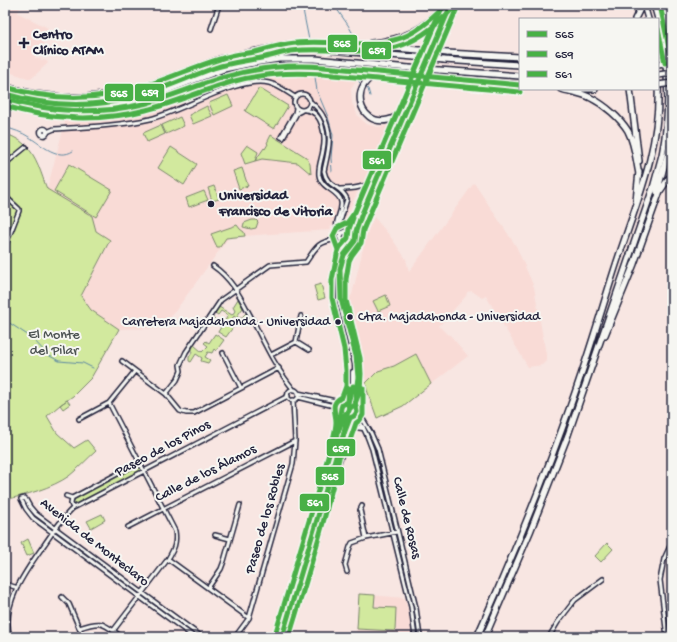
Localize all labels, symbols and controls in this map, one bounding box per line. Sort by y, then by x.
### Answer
legend [519,18,659,90]
place label: Centro Clínico ATAM [32,27,105,60]
text: 565 [555,29,574,43]
line badge: 565 [327,34,358,53]
marker: Centro Clínico ATAM [18,37,30,49]
text: 565 [333,39,351,51]
line badge: 659 [361,41,392,60]
text: 659 [369,46,386,58]
text: 659 [555,49,573,63]
text: 561 [555,69,572,83]
line badge: 565 [104,83,134,102]
line badge: 659 [134,83,165,102]
text: 659 [142,88,159,100]
text: 565 [110,89,128,101]
line badge: 561 [362,150,392,170]
text: 561 [369,156,385,168]
place label: Universidad Francisco de Vitoria [218,188,333,221]
marker: Universidad Francisco de Vitoria [206,199,216,209]
place label: Ctra. Majadahonda - Universidad [358,310,541,325]
marker: Ctra. Majadahonda - Universidad [345,312,355,322]
place label: Carretera Majadahonda - Universidad [122,315,331,330]
marker: Carretera Majadahonda - Universidad [333,317,343,327]
park label: El Monte del Pilar [28,327,81,360]
street label: Paseo de los Pinos [111,416,214,482]
line badge: 659 [326,438,356,457]
street label: Calle de los Álamos [153,441,260,507]
text: 659 [333,444,350,456]
street label: Paseo de los Robles [242,461,290,577]
line badge: 565 [315,466,345,486]
text: 565 [321,472,339,484]
street label: Calle de Rosas [388,475,425,561]
line badge: 561 [299,493,330,512]
street label: Avenida de Monteclaro [36,495,152,591]
text: 561 [307,498,323,510]

